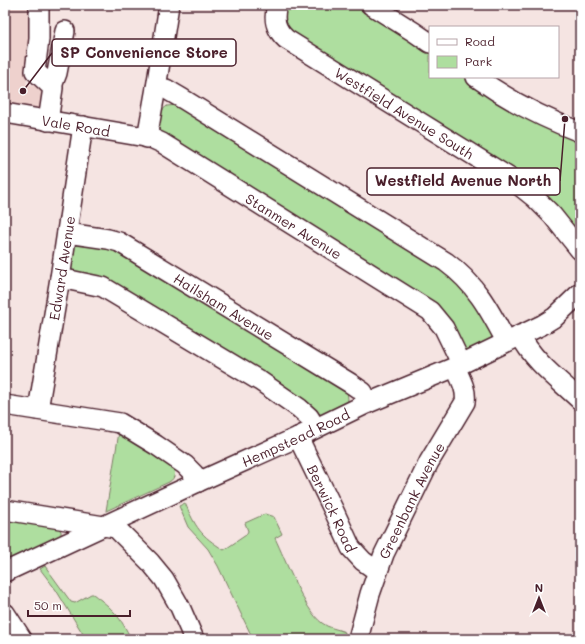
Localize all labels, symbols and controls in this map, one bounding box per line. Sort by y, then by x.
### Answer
legend [429,26,559,78]
text: Road [465,33,495,49]
callout: SP Convenience Store [52,39,236,66]
text: SP Convenience Store [60,42,228,62]
text: Park [465,53,492,69]
street label: Westfield Avenue South [332,62,478,163]
street label: Vale Road [40,110,112,140]
callout: Westfield Avenue North [367,168,560,195]
text: Westfield Avenue North [375,170,552,190]
street label: Stanmer Avenue [242,188,346,263]
street label: Edward Avenue [44,214,79,322]
street label: Hailsham Avenue [170,268,278,344]
street label: Hempstead Road [238,404,353,471]
street label: Greenbank Avenue [374,438,448,562]
street label: Berwick Road [303,461,361,555]
north arrow [519,578,559,618]
text: N [535,580,543,595]
scale bar [28,592,130,618]
text: 50 m [34,597,62,613]

